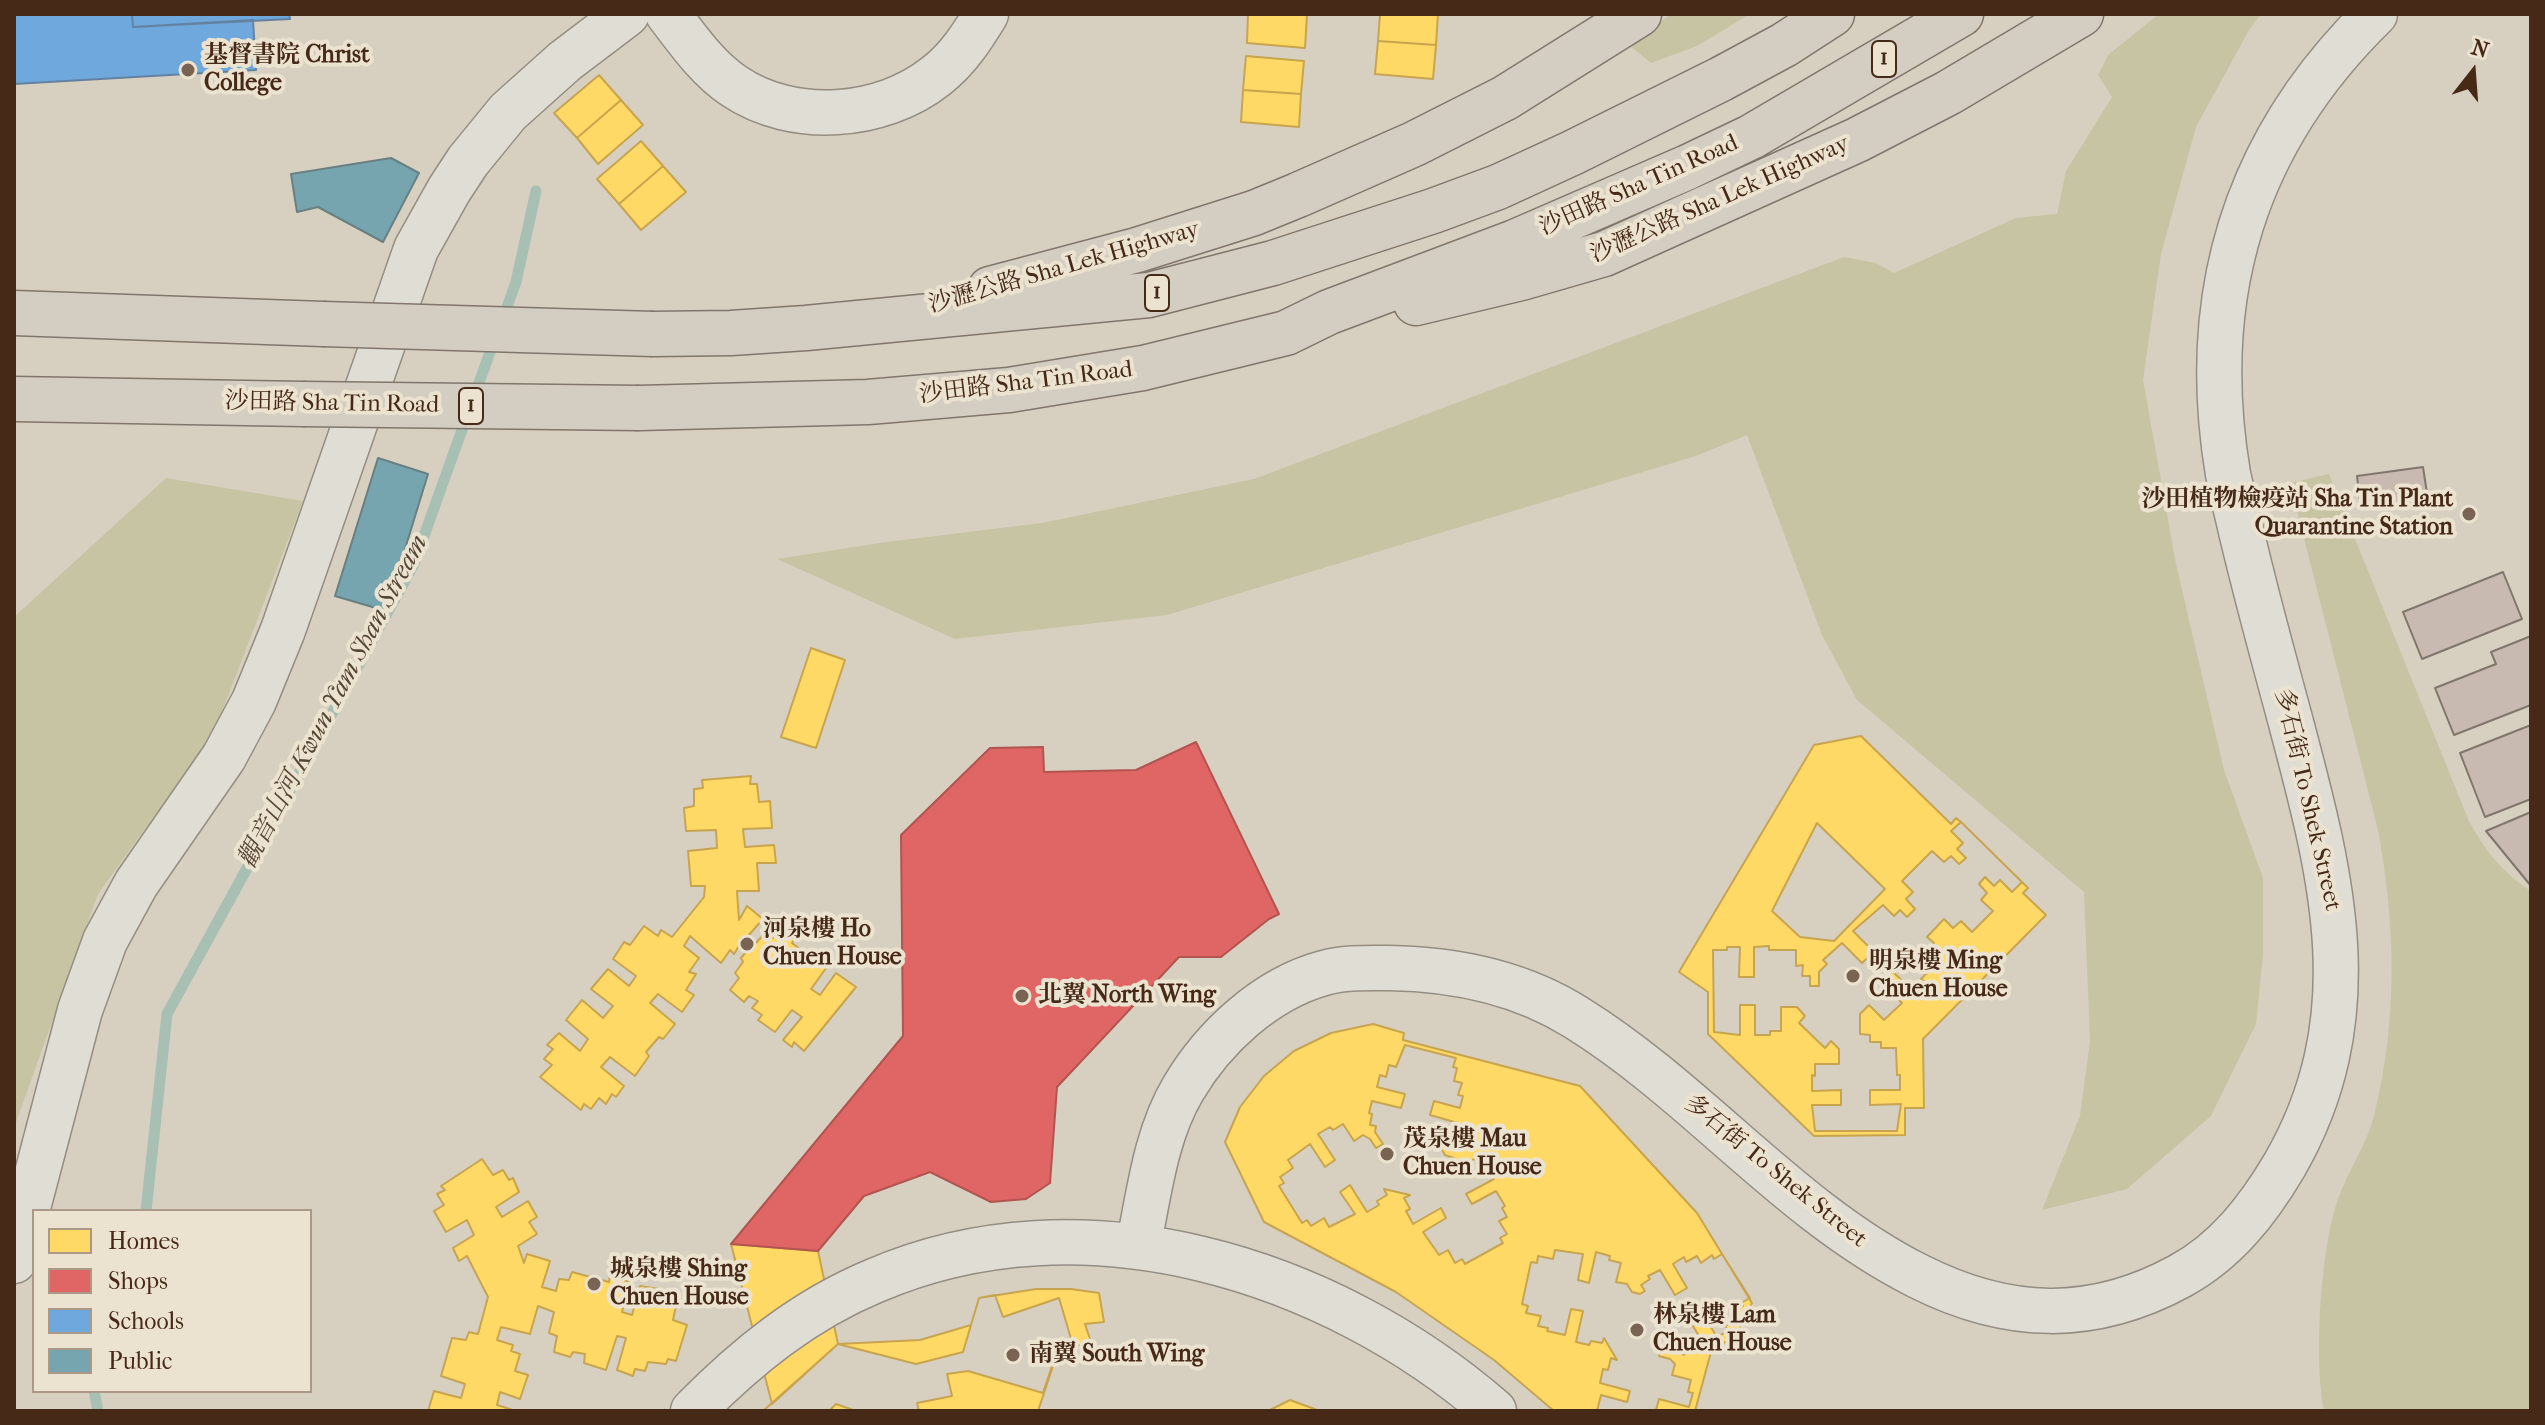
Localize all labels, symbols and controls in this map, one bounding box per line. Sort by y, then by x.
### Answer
north arrow [2433,32,2513,112]
text: N [2468,34,2492,64]
road number: 1 [1872,41,1896,77]
place label: 基督書院 Christ College [204,42,370,98]
marker: 基督書院 Christ College [179,61,197,79]
street label: 沙田路 Sha Tin Road [1535,129,1743,243]
street label: 沙瀝公路 Sha Lek Highway [1586,130,1854,270]
street label: 沙瀝公路 Sha Lek Highway [925,216,1203,320]
road number: 1 [1145,275,1169,311]
street label: 沙田路 Sha Tin Road [918,356,1134,410]
street label: 沙田路 Sha Tin Road [224,388,440,420]
road number: 1 [459,388,483,424]
place label: 沙田植物檢疫站 Sha Tin Plant Quarantine Station [2141,486,2453,542]
marker: 沙田植物檢疫站 Sha Tin Plant Quarantine Station [2460,505,2478,523]
water label: 觀音山河 Kwun Yam Shan Stream [233,530,435,874]
street label: 多石街 To Shek Street [2267,686,2347,914]
place label: 河泉樓 Ho Chuen House [763,916,902,972]
marker: 河泉樓 Ho Chuen House [738,935,756,953]
place label: 明泉樓 Ming Chuen House [1869,948,2008,1004]
marker: 明泉樓 Ming Chuen House [1844,967,1862,985]
place label: 北翼 North Wing [1038,982,1216,1010]
marker: 北翼 North Wing [1013,987,1031,1005]
street label: 多石街 To Shek Street [1678,1089,1872,1255]
place label: 茂泉樓 Mau Chuen House [1403,1126,1542,1182]
marker: 茂泉樓 Mau Chuen House [1378,1145,1396,1163]
legend [32,1209,312,1393]
text: Homes [108,1227,179,1255]
place label: 城泉樓 Shing Chuen House [610,1256,749,1312]
text: Shops [108,1267,168,1295]
marker: 城泉樓 Shing Chuen House [585,1275,603,1293]
place label: 林泉樓 Lam Chuen House [1653,1302,1792,1358]
text: Schools [108,1307,184,1335]
marker: 林泉樓 Lam Chuen House [1628,1321,1646,1339]
place label: 南翼 South Wing [1029,1341,1204,1369]
marker: 南翼 South Wing [1004,1346,1022,1364]
text: Public [108,1347,172,1375]

